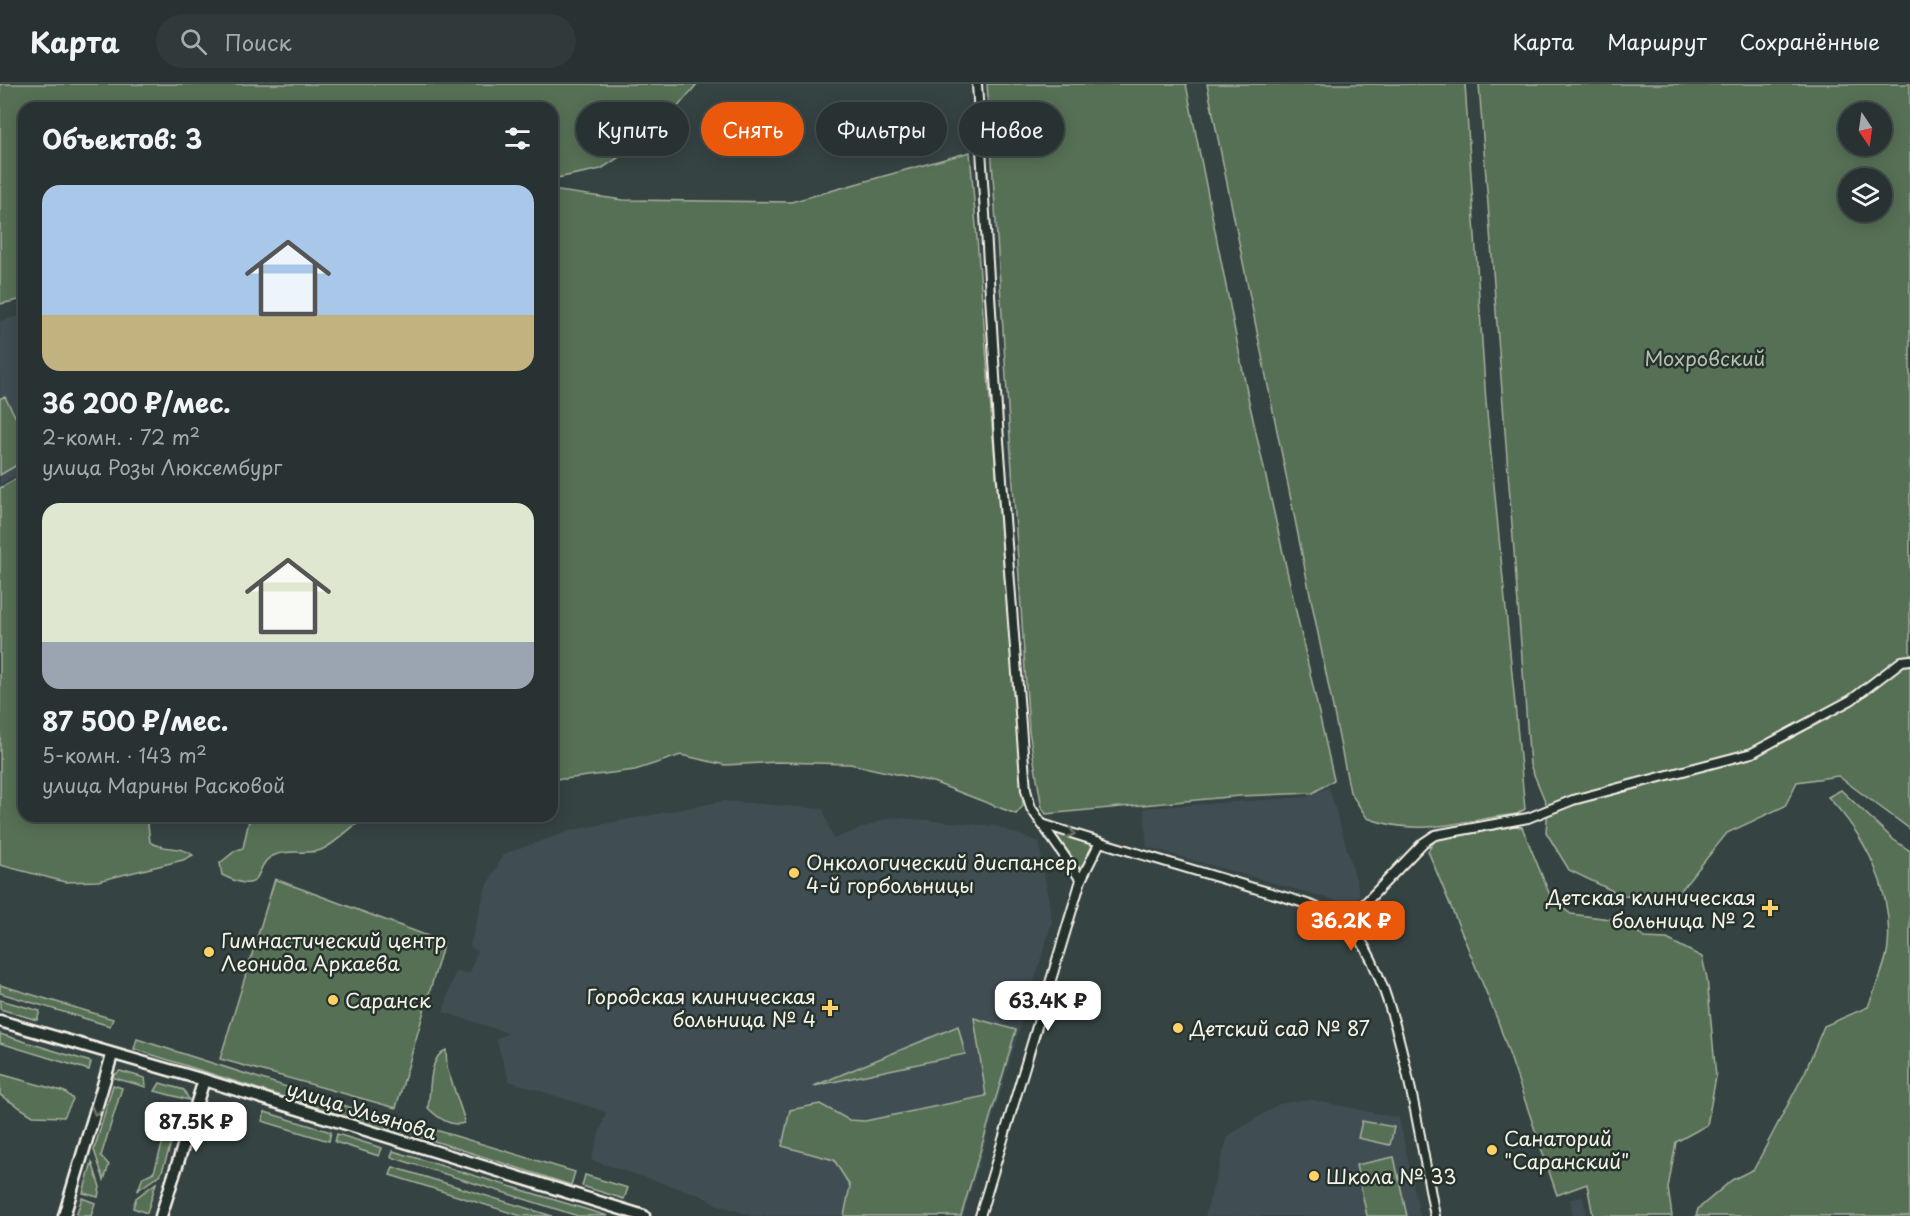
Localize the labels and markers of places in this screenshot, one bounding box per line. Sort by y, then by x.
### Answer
place label: Онкологический диспансер 4-й горбольницы [806,847,1077,900]
marker: Онкологический диспансер 4-й горбольницы [787,866,801,880]
place label: Детская клиническая больница № 2 [1545,882,1756,935]
marker: Детская клиническая больница № 2 [1761,899,1779,917]
pin: 36.2K ₽ [1296,901,1406,952]
place label: Гимнастический центр Леонида Аркаева [221,925,446,978]
marker: Гимнастический центр Леонида Аркаева [202,945,216,959]
place label: Городская клиническая больница № 4 [587,981,816,1034]
pin: 63.4K ₽ [993,981,1103,1032]
place label: Саранск [345,985,431,1015]
marker: Саранск [326,993,340,1007]
marker: Городская клиническая больница № 4 [821,999,839,1017]
place label: Детский сад № 87 [1189,1013,1370,1043]
marker: Детский сад № 87 [1171,1021,1185,1035]
pin: 87.5K ₽ [141,1102,251,1153]
place label: Санаторий "Саранский" [1504,1123,1629,1176]
marker: Санаторий "Саранский" [1485,1143,1499,1157]
place label: Школа № 33 [1326,1161,1456,1191]
marker: Школа № 33 [1307,1169,1321,1183]

